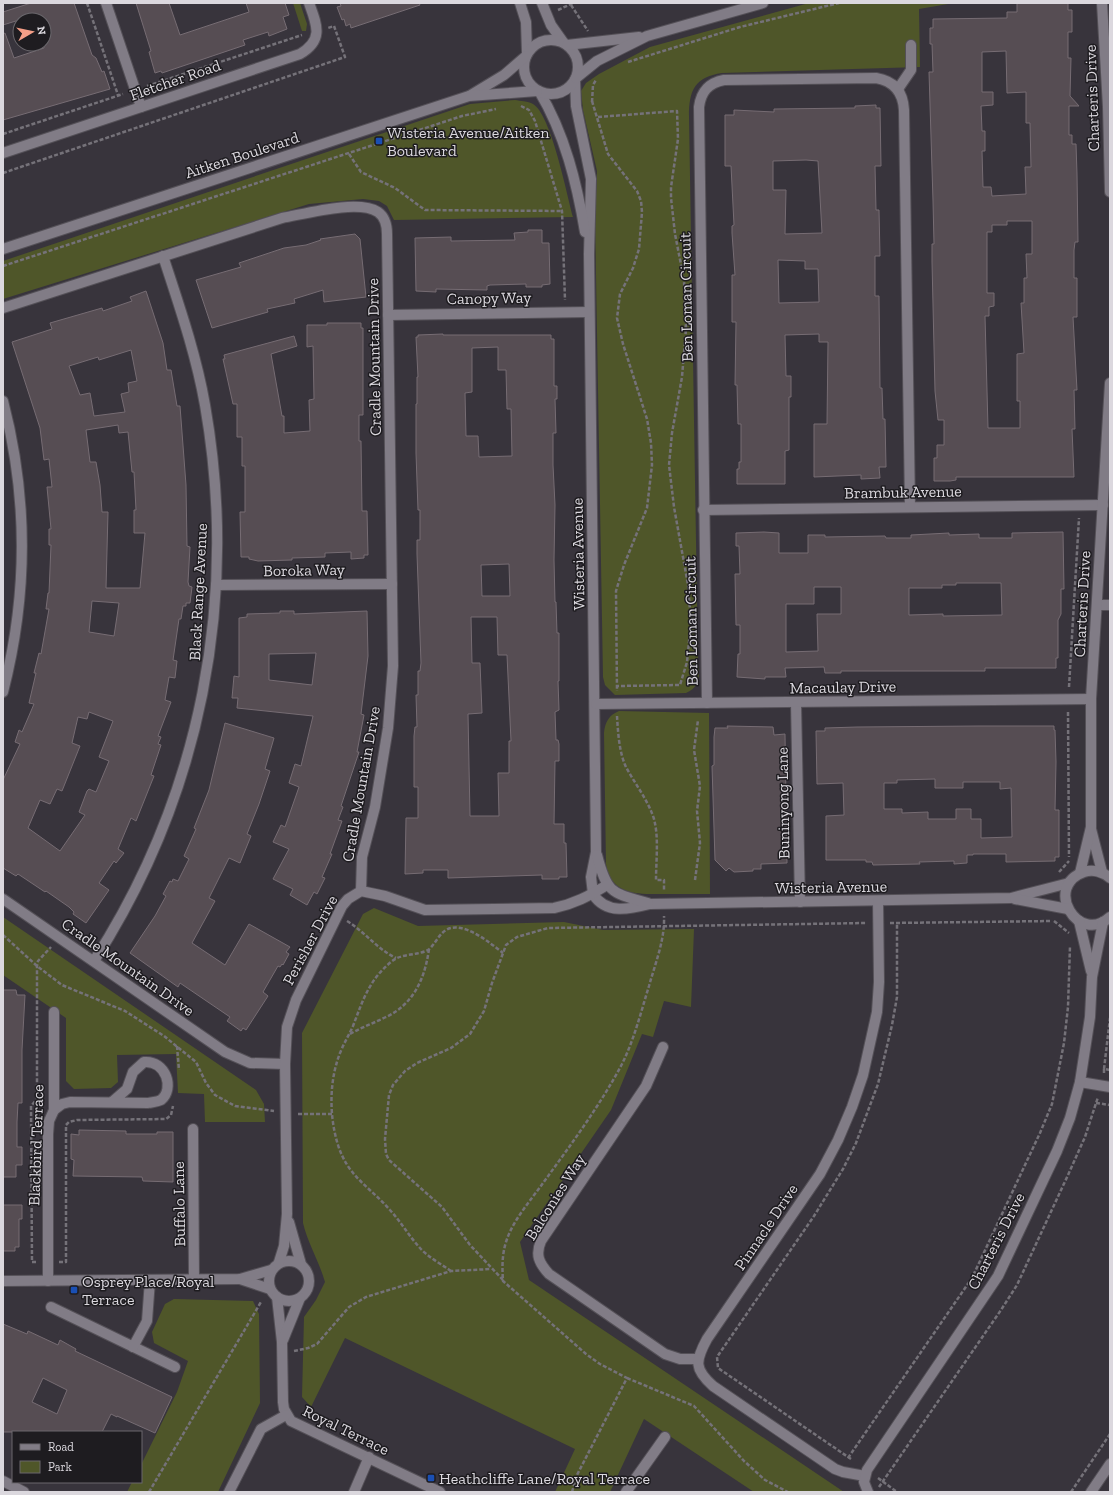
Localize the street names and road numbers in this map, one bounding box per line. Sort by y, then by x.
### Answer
street label: Charteris Drive [1081,44,1103,152]
street label: Fletcher Road [127,55,223,104]
street label: Aitken Boulevard [183,128,302,182]
street label: Ben Loman Circuit [675,232,697,362]
street label: Cradle Mountain Drive [363,278,385,436]
street label: Canopy Way [446,288,532,308]
street label: Brambuk Avenue [844,481,962,503]
street label: Wisteria Avenue [568,498,588,610]
street label: Black Range Avenue [185,523,211,661]
street label: Charteris Drive [1070,550,1094,658]
street label: Ben Loman Circuit [680,556,702,686]
street label: Boroka Way [263,560,346,580]
street label: Macaulay Drive [790,677,896,697]
street label: Cradle Mountain Drive [338,705,384,863]
street label: Buninyong Lane [773,747,793,859]
street label: Wisteria Avenue [775,877,887,897]
street label: Perisher Drive [278,892,342,988]
street label: Cradle Mountain Drive [58,914,198,1020]
street label: Blackbird Terrace [24,1084,48,1206]
street label: Balconies Way [521,1150,590,1244]
street label: Buffalo Lane [169,1161,189,1247]
street label: Pinnacle Drive [730,1180,802,1274]
street label: Charteris Drive [963,1189,1029,1293]
street label: Royal Terrace [300,1401,392,1459]

